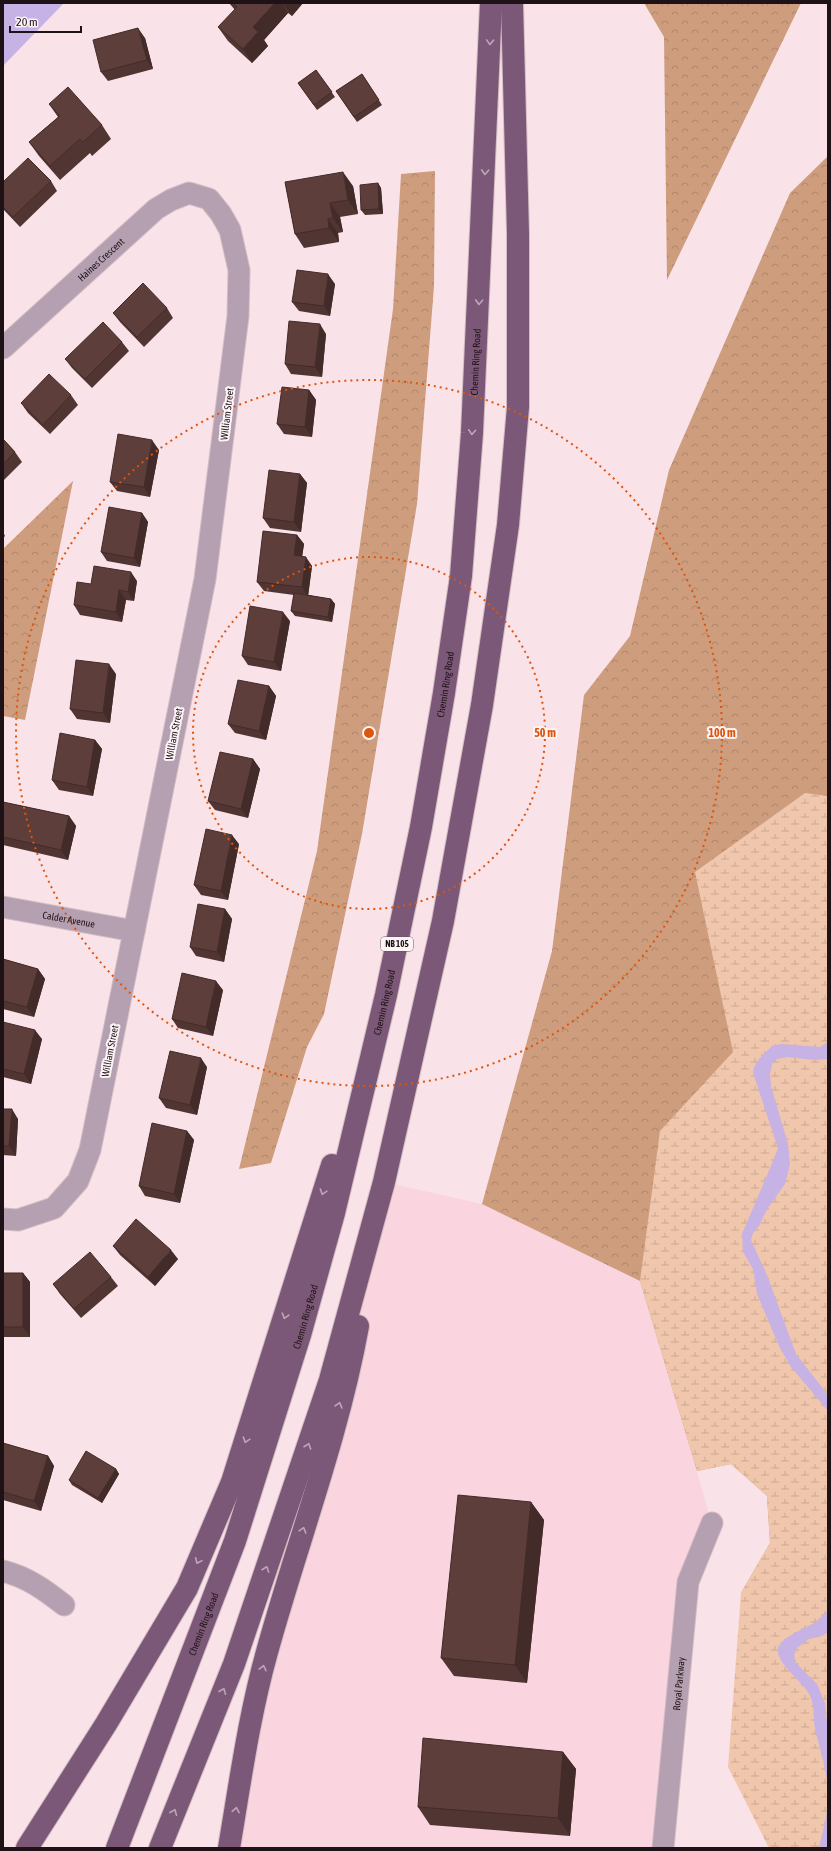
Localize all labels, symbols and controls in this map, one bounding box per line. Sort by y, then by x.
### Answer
scale bar [10,8,81,34]
text: 20 m [16,15,38,29]
one-way arrow [486,39,494,45]
one-way arrow [480,169,489,175]
street label: Haines Crescent [75,235,126,283]
one-way arrow [474,299,483,305]
street label: Chemin Ring Road [468,328,482,395]
street label: William Street [218,387,236,441]
one-way arrow [468,429,477,435]
street label: Chemin Ring Road [434,650,456,718]
street label: William Street [164,707,184,761]
centre of rings [362,726,376,740]
text: 50 m [534,726,556,740]
text: 100 m [708,726,736,740]
street label: Calder Avenue [42,909,96,929]
road number: NB 105 [381,937,413,951]
street label: Chemin Ring Road [371,969,397,1036]
street label: William Street [100,1024,120,1078]
one-way arrow [319,1188,328,1195]
street label: Chemin Ring Road [290,1283,319,1350]
one-way arrow [281,1312,290,1319]
one-way arrow [335,1402,343,1408]
one-way arrow [242,1436,251,1443]
one-way arrow [303,1442,312,1449]
one-way arrow [298,1527,307,1534]
one-way arrow [195,1557,203,1564]
one-way arrow [262,1565,270,1572]
street label: Chemin Ring Road [186,1591,220,1657]
street label: Royal Parkway [670,1656,686,1711]
one-way arrow [259,1665,267,1671]
one-way arrow [219,1688,227,1695]
one-way arrow [231,1806,240,1813]
one-way arrow [170,1808,178,1815]

